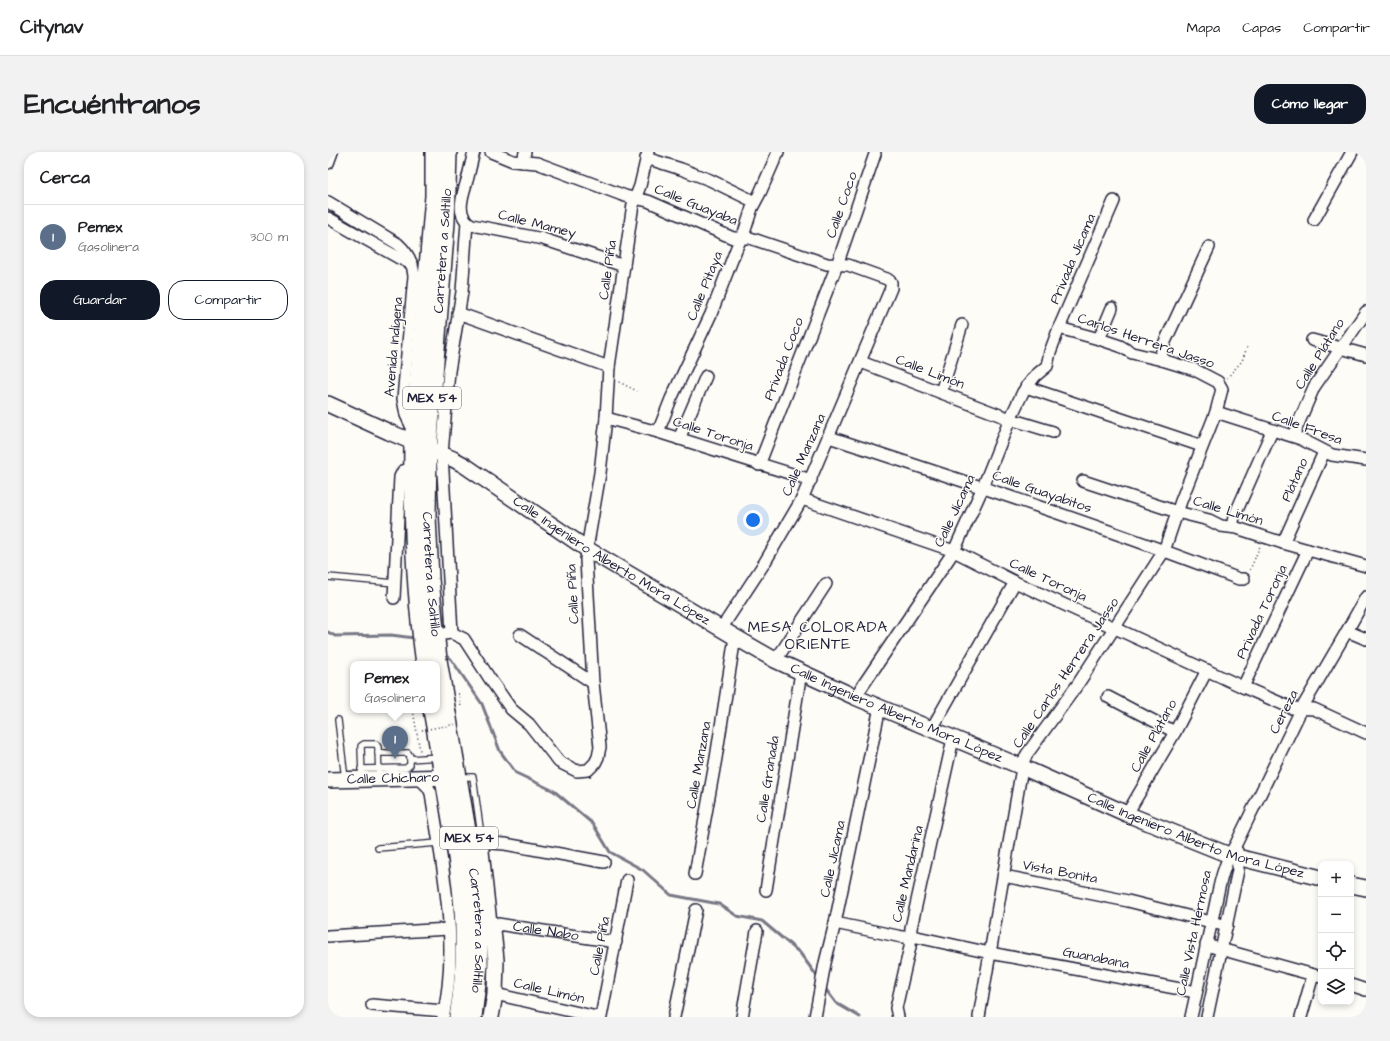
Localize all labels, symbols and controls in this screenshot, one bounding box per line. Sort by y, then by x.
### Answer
text: Citynav [20,14,83,41]
text: Mapa [1187,18,1220,38]
text: Capas [1242,18,1281,38]
text: Compartir [1303,18,1370,38]
button: Cómo llegar [1254,84,1366,124]
text: Encuéntranos [24,85,200,124]
text: Cerca [40,166,90,190]
street label: Calle Coco [821,169,863,241]
street label: Calle Guayaba [651,179,741,231]
street label: Carretera a Saltillo [429,188,457,314]
street label: Calle Mamey [496,205,578,243]
street label: Privada Jícama [1045,211,1101,307]
text: Pemex [78,217,123,238]
text: 1 [52,228,54,246]
text: 300 m [250,228,288,246]
text: Gasolinera [78,238,139,256]
street label: Calle Piña [594,239,622,301]
street label: Calle Pitaya [682,248,728,324]
button: Guardar [40,280,160,320]
button: Compartir [168,280,288,320]
street label: Avenida Indígena [380,296,408,398]
street label: Carlos Herrera Jasso [1075,308,1217,374]
street label: Privada Coco [759,314,809,403]
street label: Calle Plátano [1290,314,1350,393]
street label: Calle Limón [893,350,967,394]
road number: MEX 54 [403,387,461,409]
street label: Calle Fresa [1269,406,1345,450]
street label: Calle Manzana [777,411,831,499]
street label: Calle Toronja [670,412,756,456]
street label: Plátano [1277,455,1314,505]
street label: Calle Guayabitos [990,466,1094,518]
street label: Calle Jícama [929,471,981,551]
street label: Calle Ingeniero Alberto Mora López [509,491,714,630]
street label: Calle Limón [1191,491,1265,531]
your location [743,510,763,530]
street label: Carretera a Saltillo [417,511,446,637]
street label: Calle Toronja [1006,553,1090,607]
street label: Privada Toronja [1231,562,1293,662]
street label: Calle Piña [561,564,585,624]
street label: Calle Carlos Herrera Jasso [1008,593,1124,752]
district label: MESA COLORADA ORIENTE [748,617,888,655]
street label: Calle Ingeniero Alberto Mora López [787,658,1006,768]
popup [350,661,440,713]
text: Pemex [365,668,409,689]
street label: Cereza [1264,687,1304,737]
text: Gasolinera [365,689,425,707]
street label: Calle Plátano [1126,696,1182,776]
street label: Calle Manzana [681,720,717,810]
pin: 1 [382,726,408,759]
street label: Calle Granada [751,734,785,824]
street label: Calle Chícharo [347,767,439,790]
street label: Calle Ingeniero Alberto Mora López [1084,787,1307,883]
street label: Calle Jícama [815,819,851,899]
street label: Calle Mandarina [887,824,929,924]
road number: MEX 54 [440,827,498,849]
street label: Vista Bonita [1021,855,1099,889]
map controls [1318,861,1354,1005]
button: + [1318,861,1354,897]
street label: Carretera a Saltillo [463,867,489,994]
street label: Calle Vista Hermosa [1171,868,1217,998]
button: − [1318,897,1354,933]
street label: Calle Piña [584,915,616,977]
street label: Calle Nabo [512,916,580,946]
button: locate [1318,933,1354,969]
street label: Guanabana [1061,942,1131,974]
button: layers [1318,969,1354,1005]
street label: Calle Limón [512,973,586,1009]

